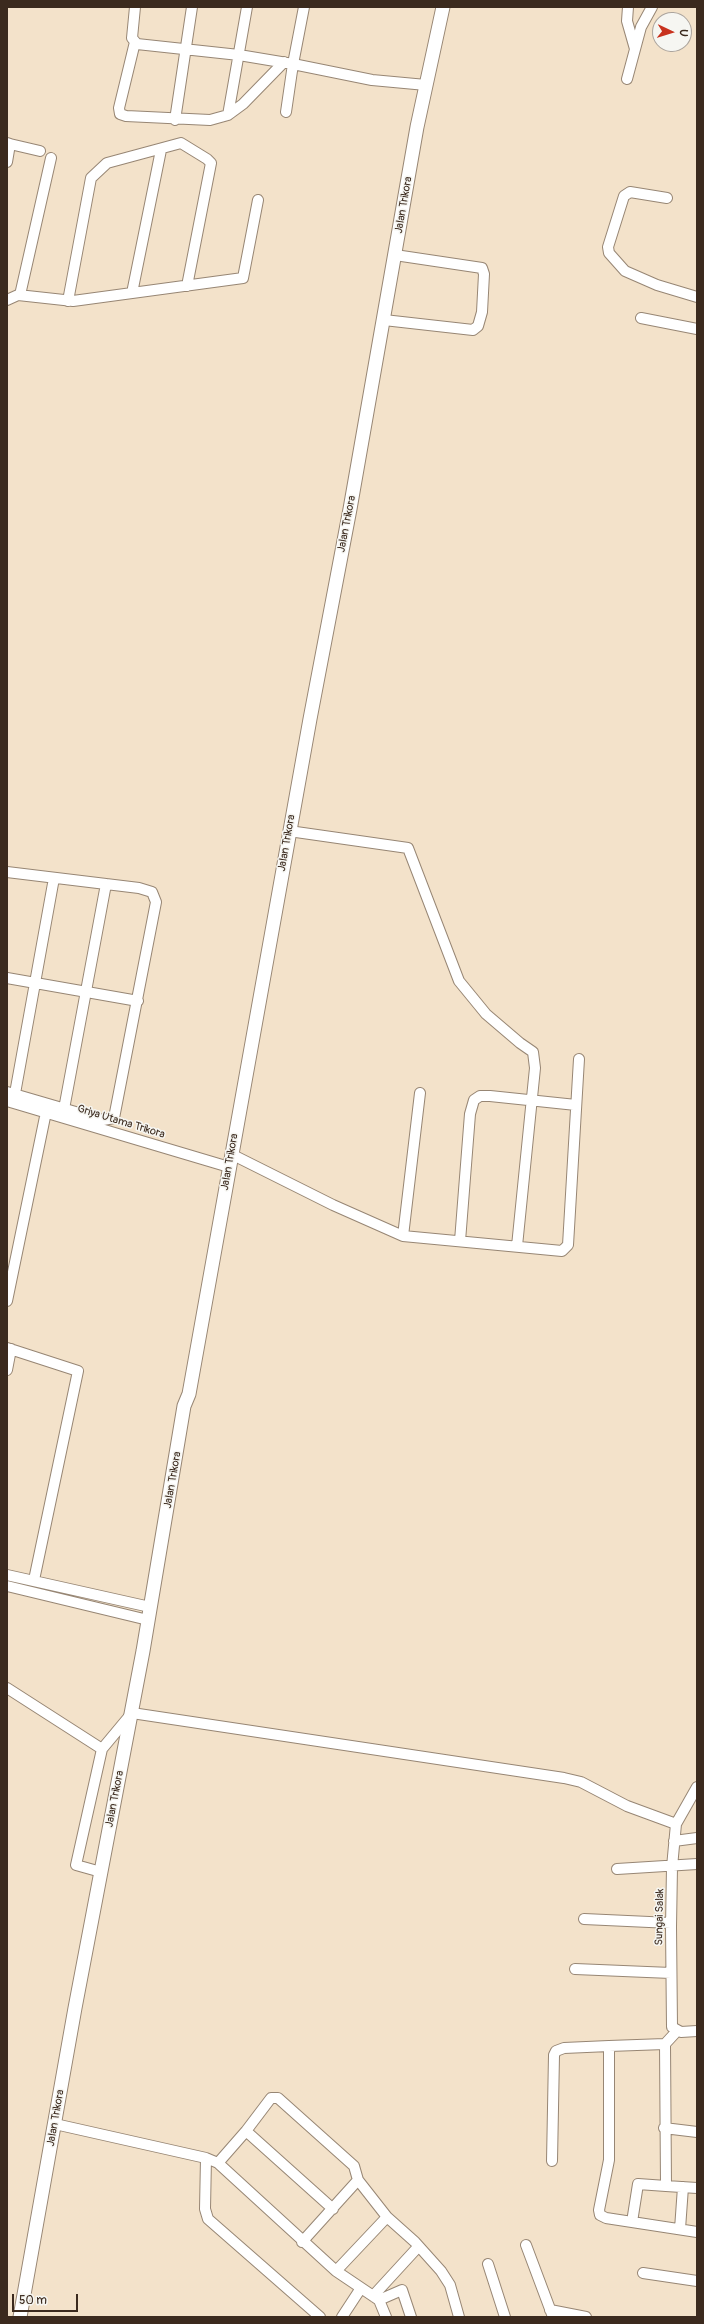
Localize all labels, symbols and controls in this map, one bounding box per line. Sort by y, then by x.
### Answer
north arrow [652,12,692,52]
text: U [677,29,690,37]
street label: Jalan Trikora [392,175,416,235]
street label: Jalan Trikora [335,494,359,554]
street label: Jalan Trikora [275,813,299,873]
street label: Griya Utama Trikora [76,1102,166,1142]
street label: Jalan Trikora [218,1132,242,1192]
street label: Jalan Trikora [161,1450,185,1510]
street label: Jalan Trikora [103,1769,127,1829]
street label: Sungai Salak [653,1888,667,1946]
street label: Jalan Trikora [44,2088,68,2148]
scale bar [14,2286,80,2312]
text: 50 m [19,2293,47,2308]

